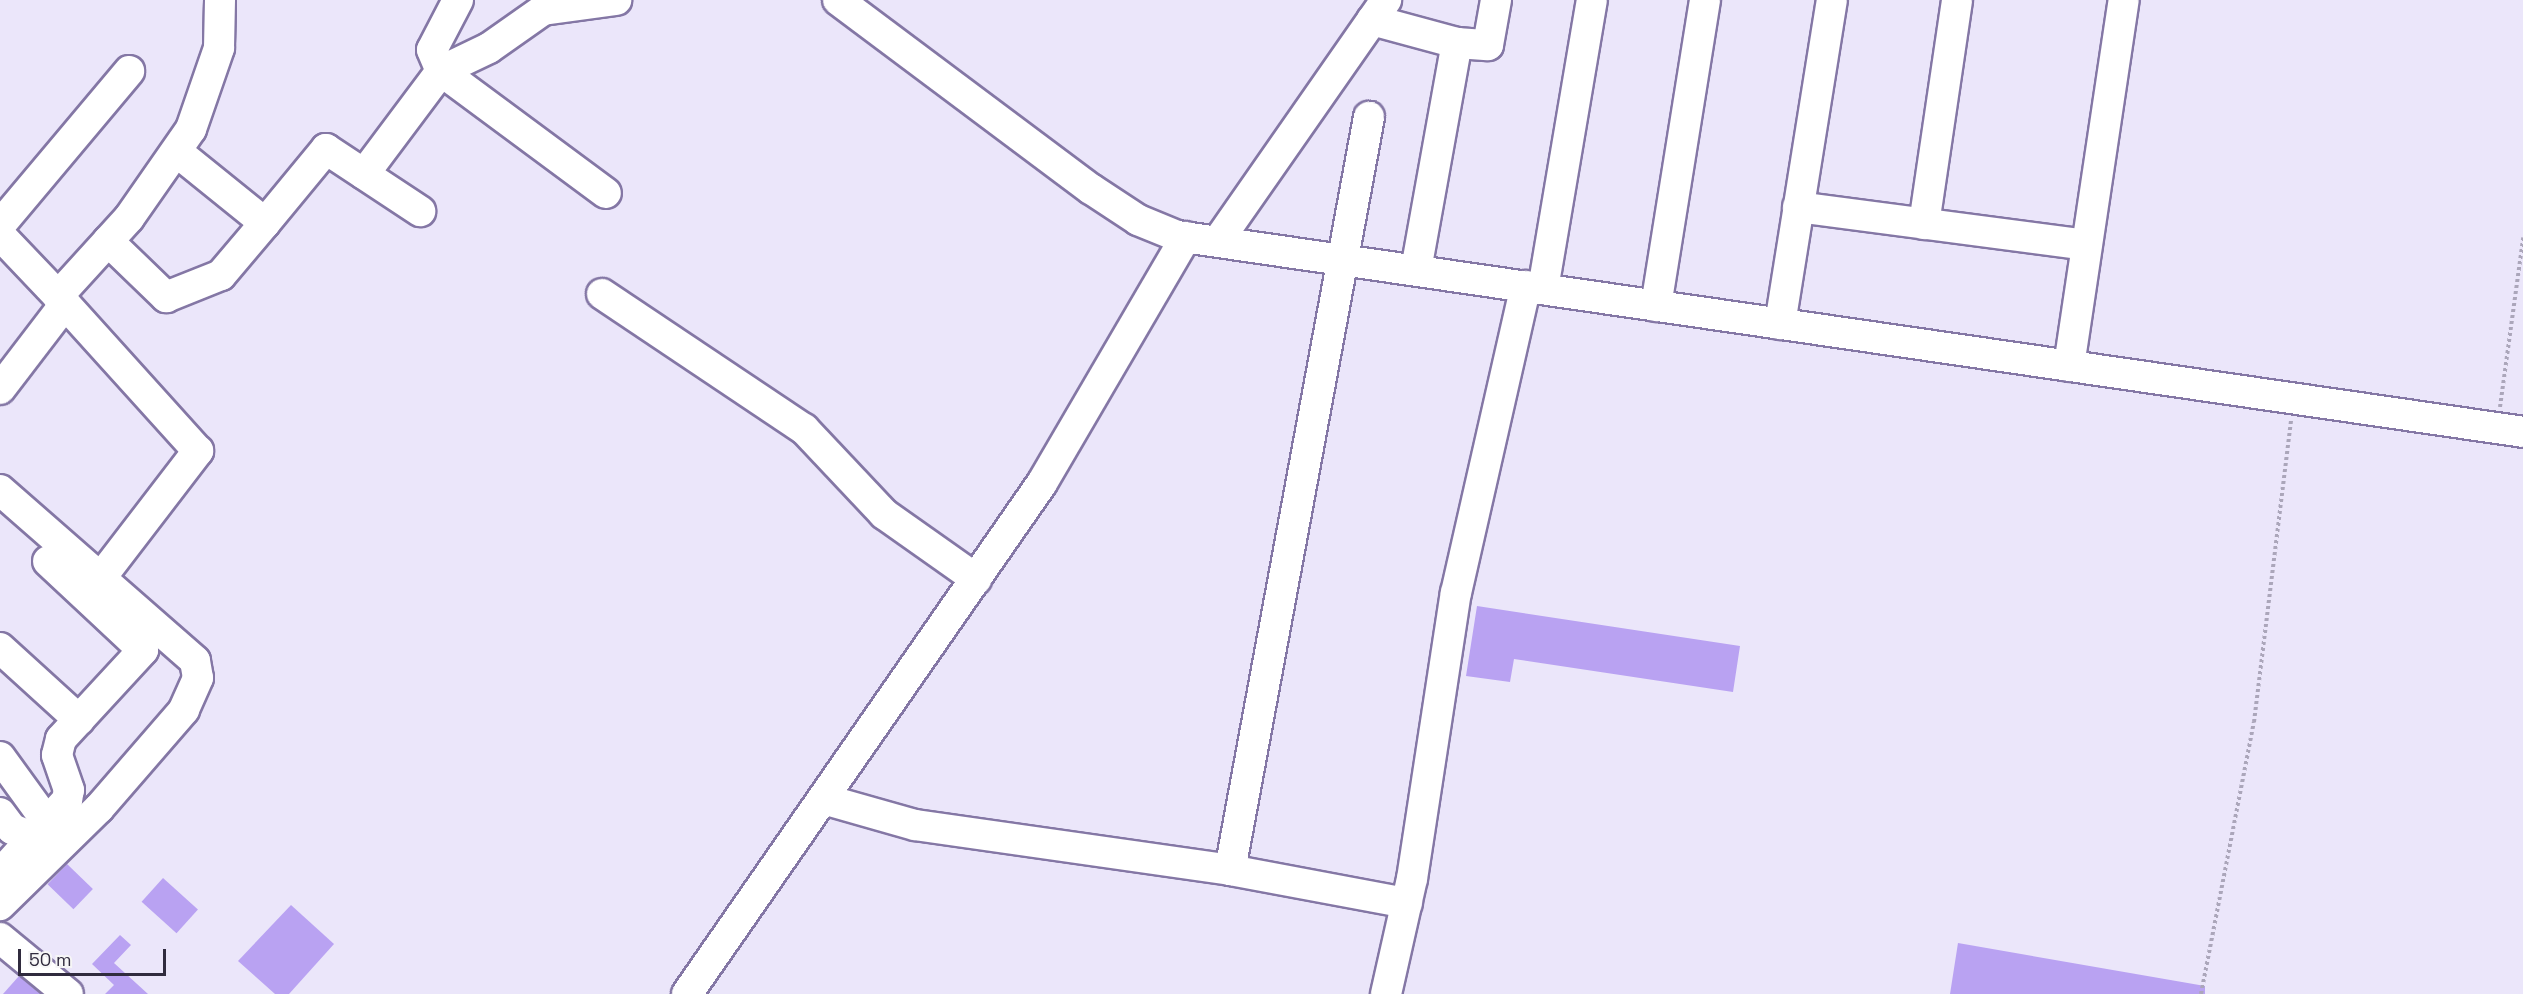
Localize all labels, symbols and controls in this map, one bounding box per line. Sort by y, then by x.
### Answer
scale bar [21,937,170,975]
text: 50 m [29,948,71,971]

